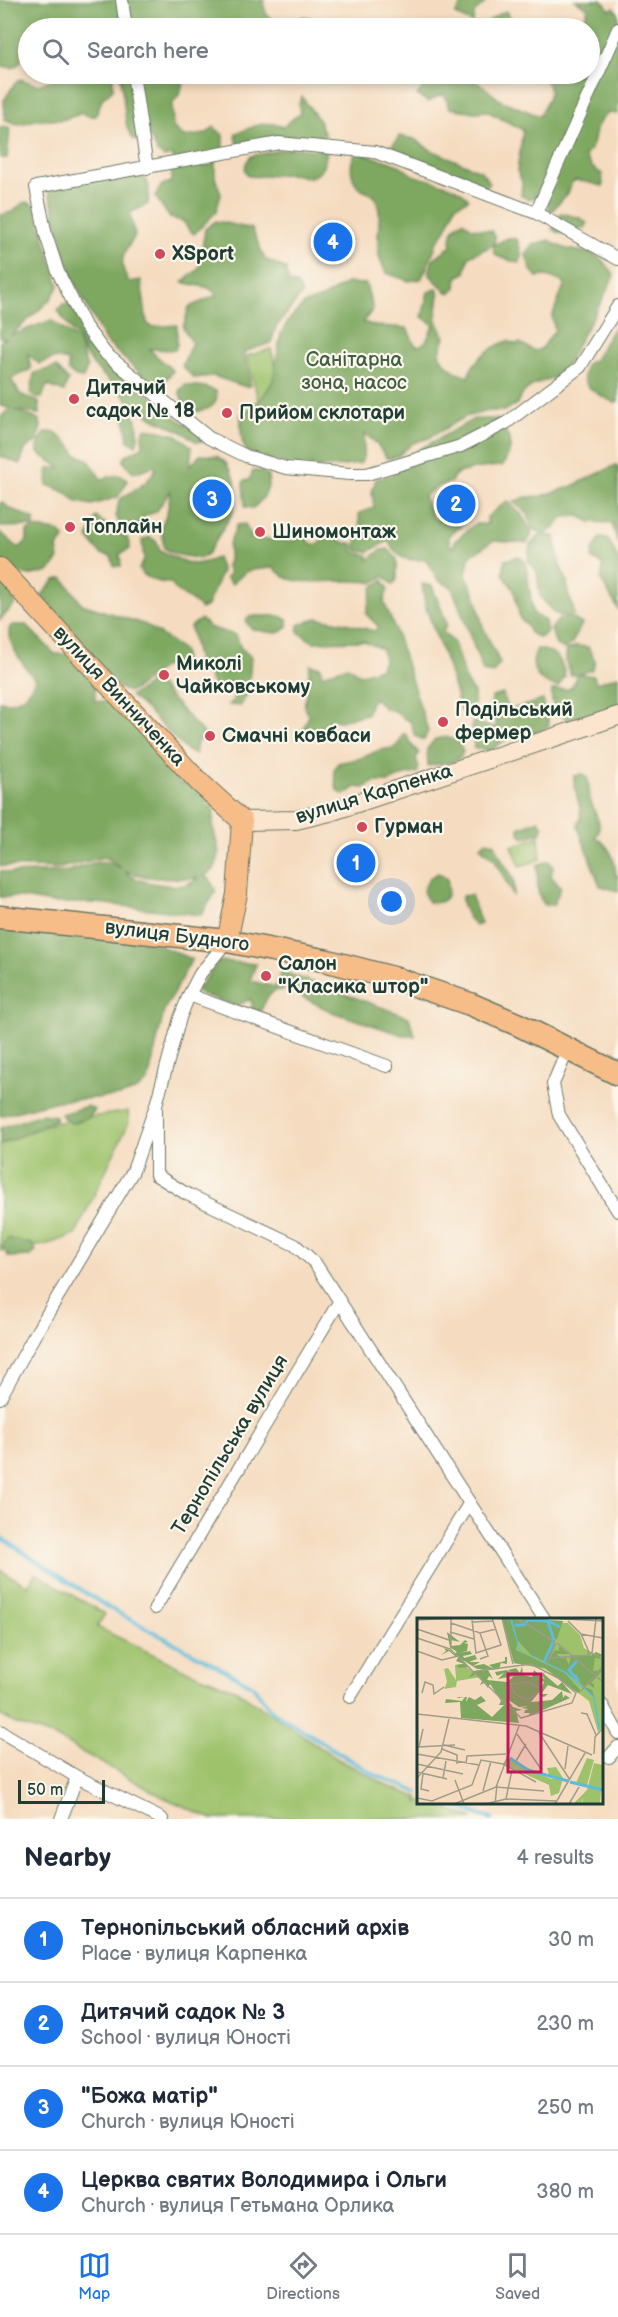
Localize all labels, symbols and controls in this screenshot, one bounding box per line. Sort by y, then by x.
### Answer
search box [18,18,600,84]
icon: search [39,35,72,68]
text: Search here [87,38,209,65]
pin: 4 [314,220,352,264]
place label: XSport [172,242,234,266]
marker: XSport [153,247,167,261]
park label: Санітарна зона, насос [301,348,407,395]
place label: Дитячий садок № 18 [86,376,195,423]
marker: Дитячий садок № 18 [67,392,81,406]
place label: Прийом склотари [239,401,405,425]
marker: Прийом склотари [220,406,234,420]
pin: 3 [192,476,232,522]
pin: 2 [436,482,476,526]
place label: Топлайн [82,515,162,539]
marker: Топлайн [63,520,77,534]
place label: Шиномонтаж [272,520,397,544]
marker: Шиномонтаж [253,525,267,539]
street label: вулиця Винниченка [48,621,190,771]
place label: Миколі Чайковському [176,652,311,699]
marker: Миколі Чайковському [157,668,171,682]
place label: Подільський фермер [455,698,573,745]
marker: Подільський фермер [436,715,450,729]
place label: Смачні ковбаси [222,724,371,748]
marker: Смачні ковбаси [203,729,217,743]
street label: вулиця Карпенка [293,759,455,829]
place label: Гурман [374,815,443,839]
marker: Гурман [355,820,369,834]
pin: 1 [336,840,376,886]
your location [377,887,406,916]
street label: вулиця Будного [103,915,251,957]
place label: Салон "Класика штор" [278,952,428,999]
marker: Салон "Класика штор" [259,969,273,983]
street label: Тернопільська вулиця [167,1351,293,1539]
inset map [417,1618,603,1804]
scale bar [18,1777,105,1804]
text: 50 m [27,1781,63,1800]
text: Nearby [24,1843,111,1874]
text: 4 results [516,1846,594,1870]
text: Тернопільський обласний архів [81,1915,409,1942]
text: 1 [39,1928,48,1952]
text: 30 m [548,1928,594,1952]
text: Place · вулиця Карпенка [81,1942,307,1966]
text: Дитячий садок № 3 [81,1999,285,2026]
text: 2 [38,2012,49,2036]
text: 230 m [537,2012,594,2036]
text: School · вулиця Юності [81,2026,291,2050]
text: "Божа матір" [81,2083,218,2110]
text: 3 [38,2096,49,2120]
text: 250 m [537,2096,594,2120]
text: Church · вулиця Юності [81,2110,295,2134]
text: Церква святих Володимира і Ольги [81,2167,447,2194]
text: 4 [38,2180,49,2204]
text: 380 m [536,2180,594,2204]
text: Church · вулиця Гетьмана Орлика [81,2194,394,2218]
tab: Map [78,2249,111,2304]
tab: Directions [266,2249,340,2304]
tab: Saved [495,2249,540,2304]

